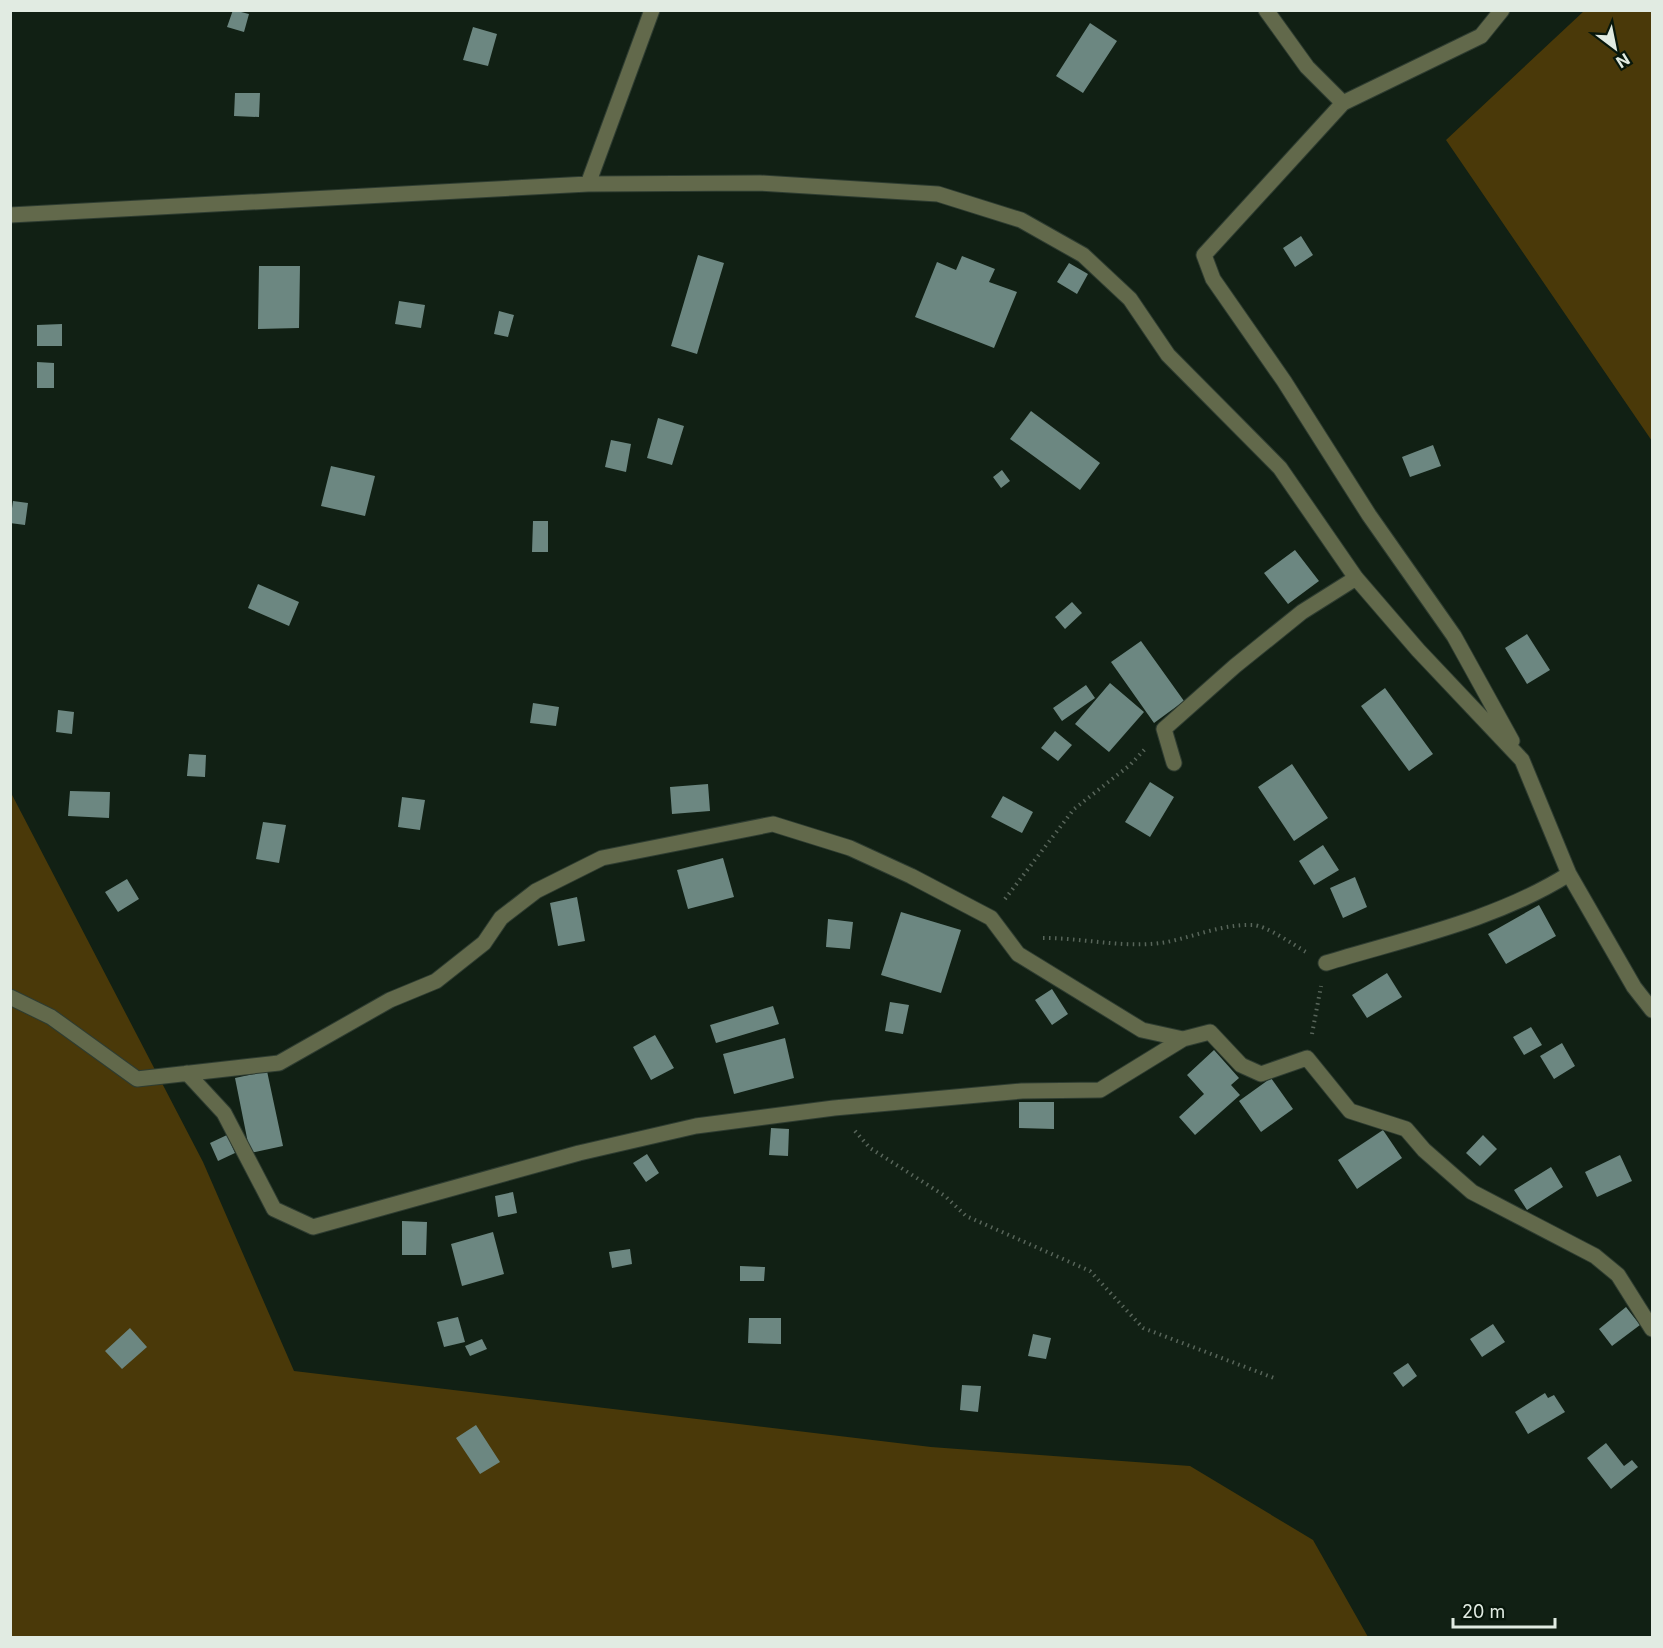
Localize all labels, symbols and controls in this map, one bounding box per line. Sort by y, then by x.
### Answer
north arrow [1585,18,1645,78]
text: N [1612,49,1633,72]
scale bar [1453,1591,1555,1629]
text: 20 m [1462,1601,1505,1622]

